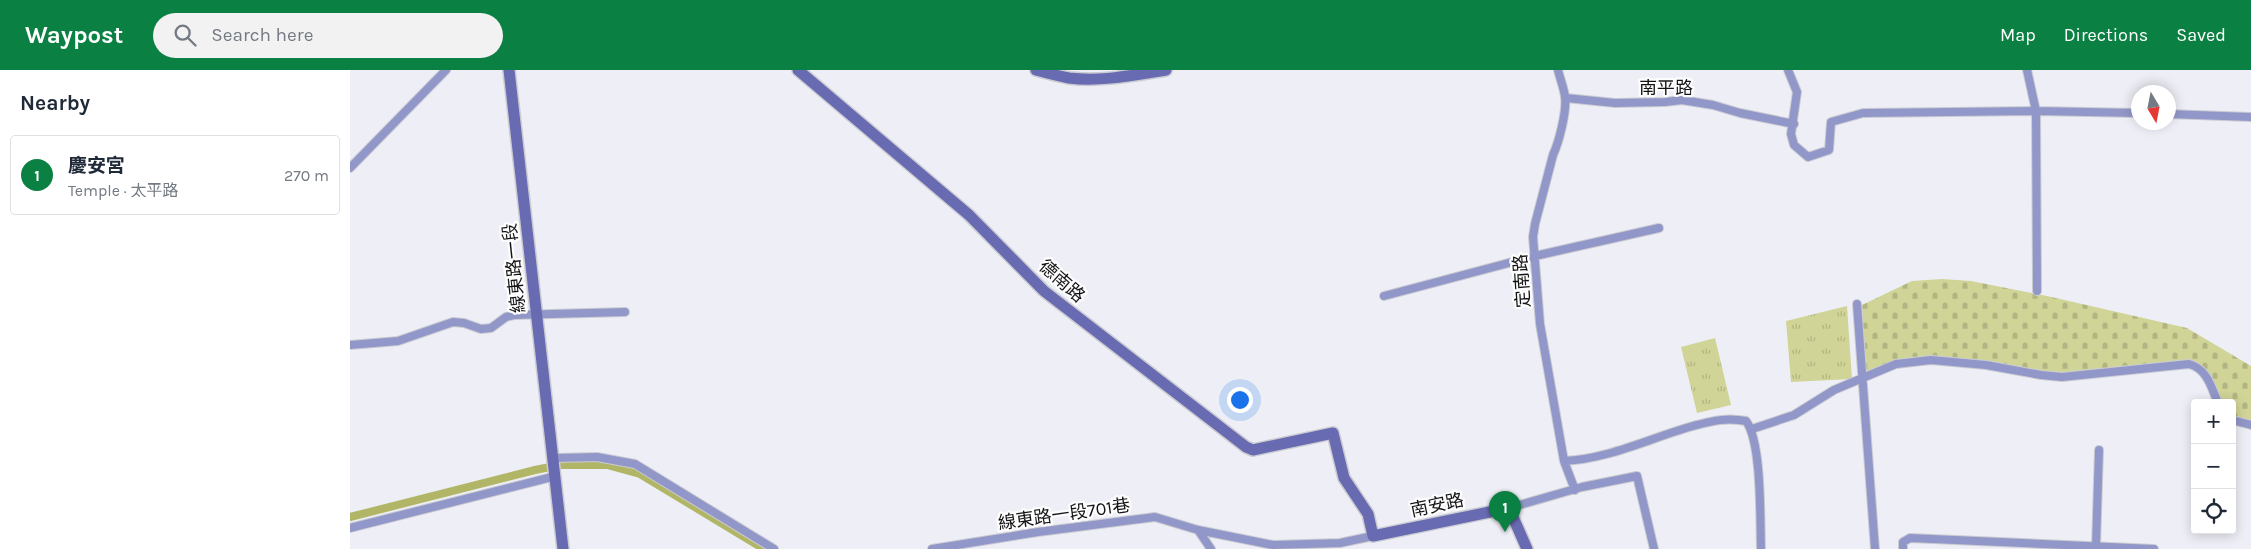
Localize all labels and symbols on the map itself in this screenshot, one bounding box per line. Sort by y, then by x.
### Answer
street label: 南平路 [1639,77,1693,99]
north arrow [2131,85,2176,130]
street label: 線東路一段 [498,222,530,314]
street label: 定南路 [1509,253,1535,309]
street label: 德南路 [1034,255,1090,307]
your location [1227,387,1253,413]
street label: 南安路 [1408,489,1466,521]
pin: 1 [1489,491,1521,532]
street label: 線東路一段701巷 [997,494,1131,534]

